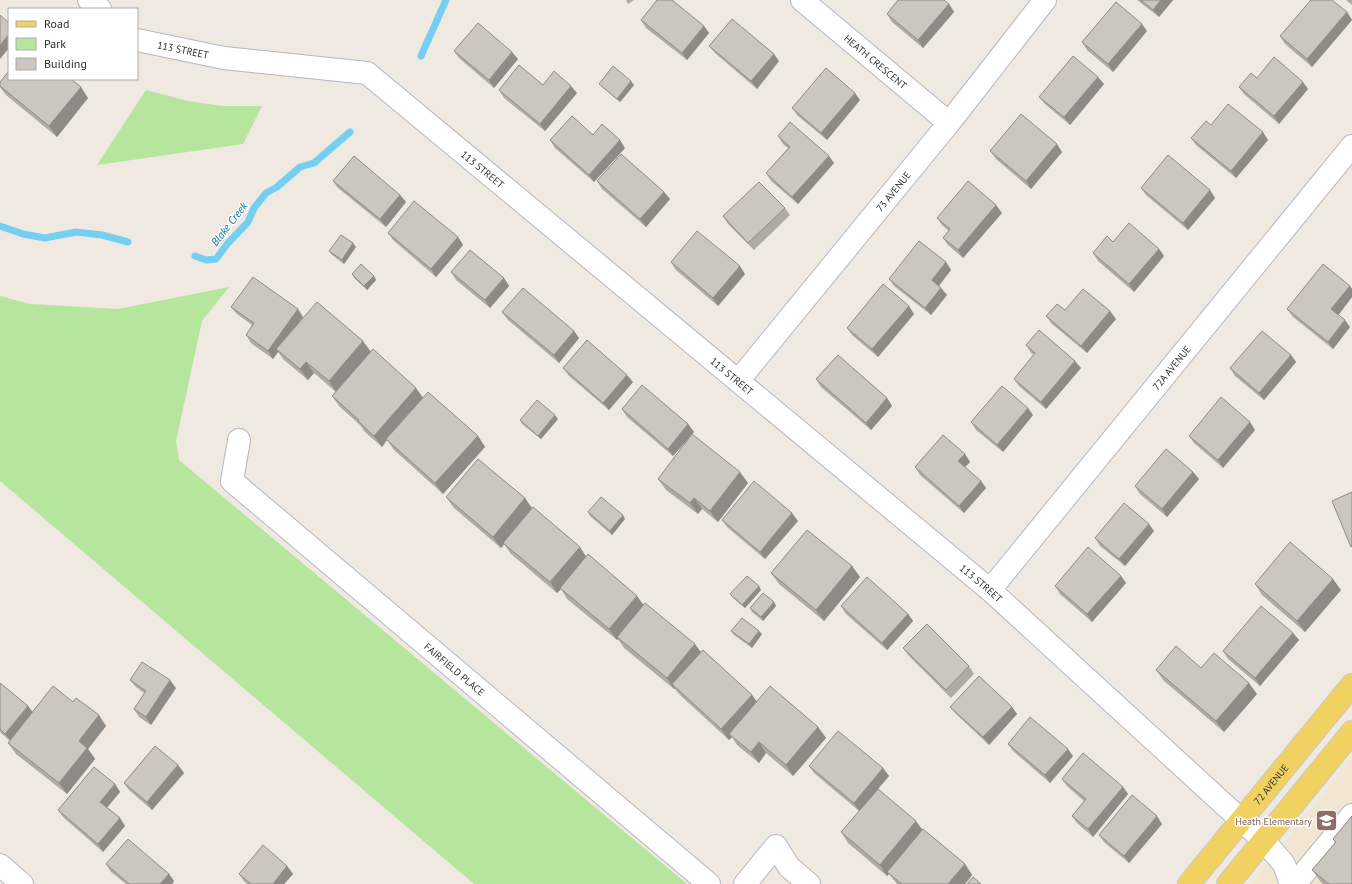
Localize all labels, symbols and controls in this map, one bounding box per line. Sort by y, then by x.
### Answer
legend [8,8,138,80]
text: Road [44,16,69,31]
street label: HEATH CRESCENT [841,32,910,92]
text: Park [44,36,66,51]
street label: 113 STREET [156,38,210,62]
text: Building [44,56,87,71]
street label: 113 STREET [458,148,507,191]
street label: 73 AVENUE [873,169,914,215]
water label: Blake Creek [208,199,251,249]
street label: 72A AVENUE [1150,343,1194,393]
street label: 113 STREET [708,355,756,398]
street label: 113 STREET [957,562,1005,606]
street label: FAIRFIELD PLACE [421,640,487,699]
street label: 72 AVENUE [1251,762,1291,807]
school or university icon: Heath Elementary [1314,808,1340,834]
place label: Heath Elementary [1235,815,1312,828]

